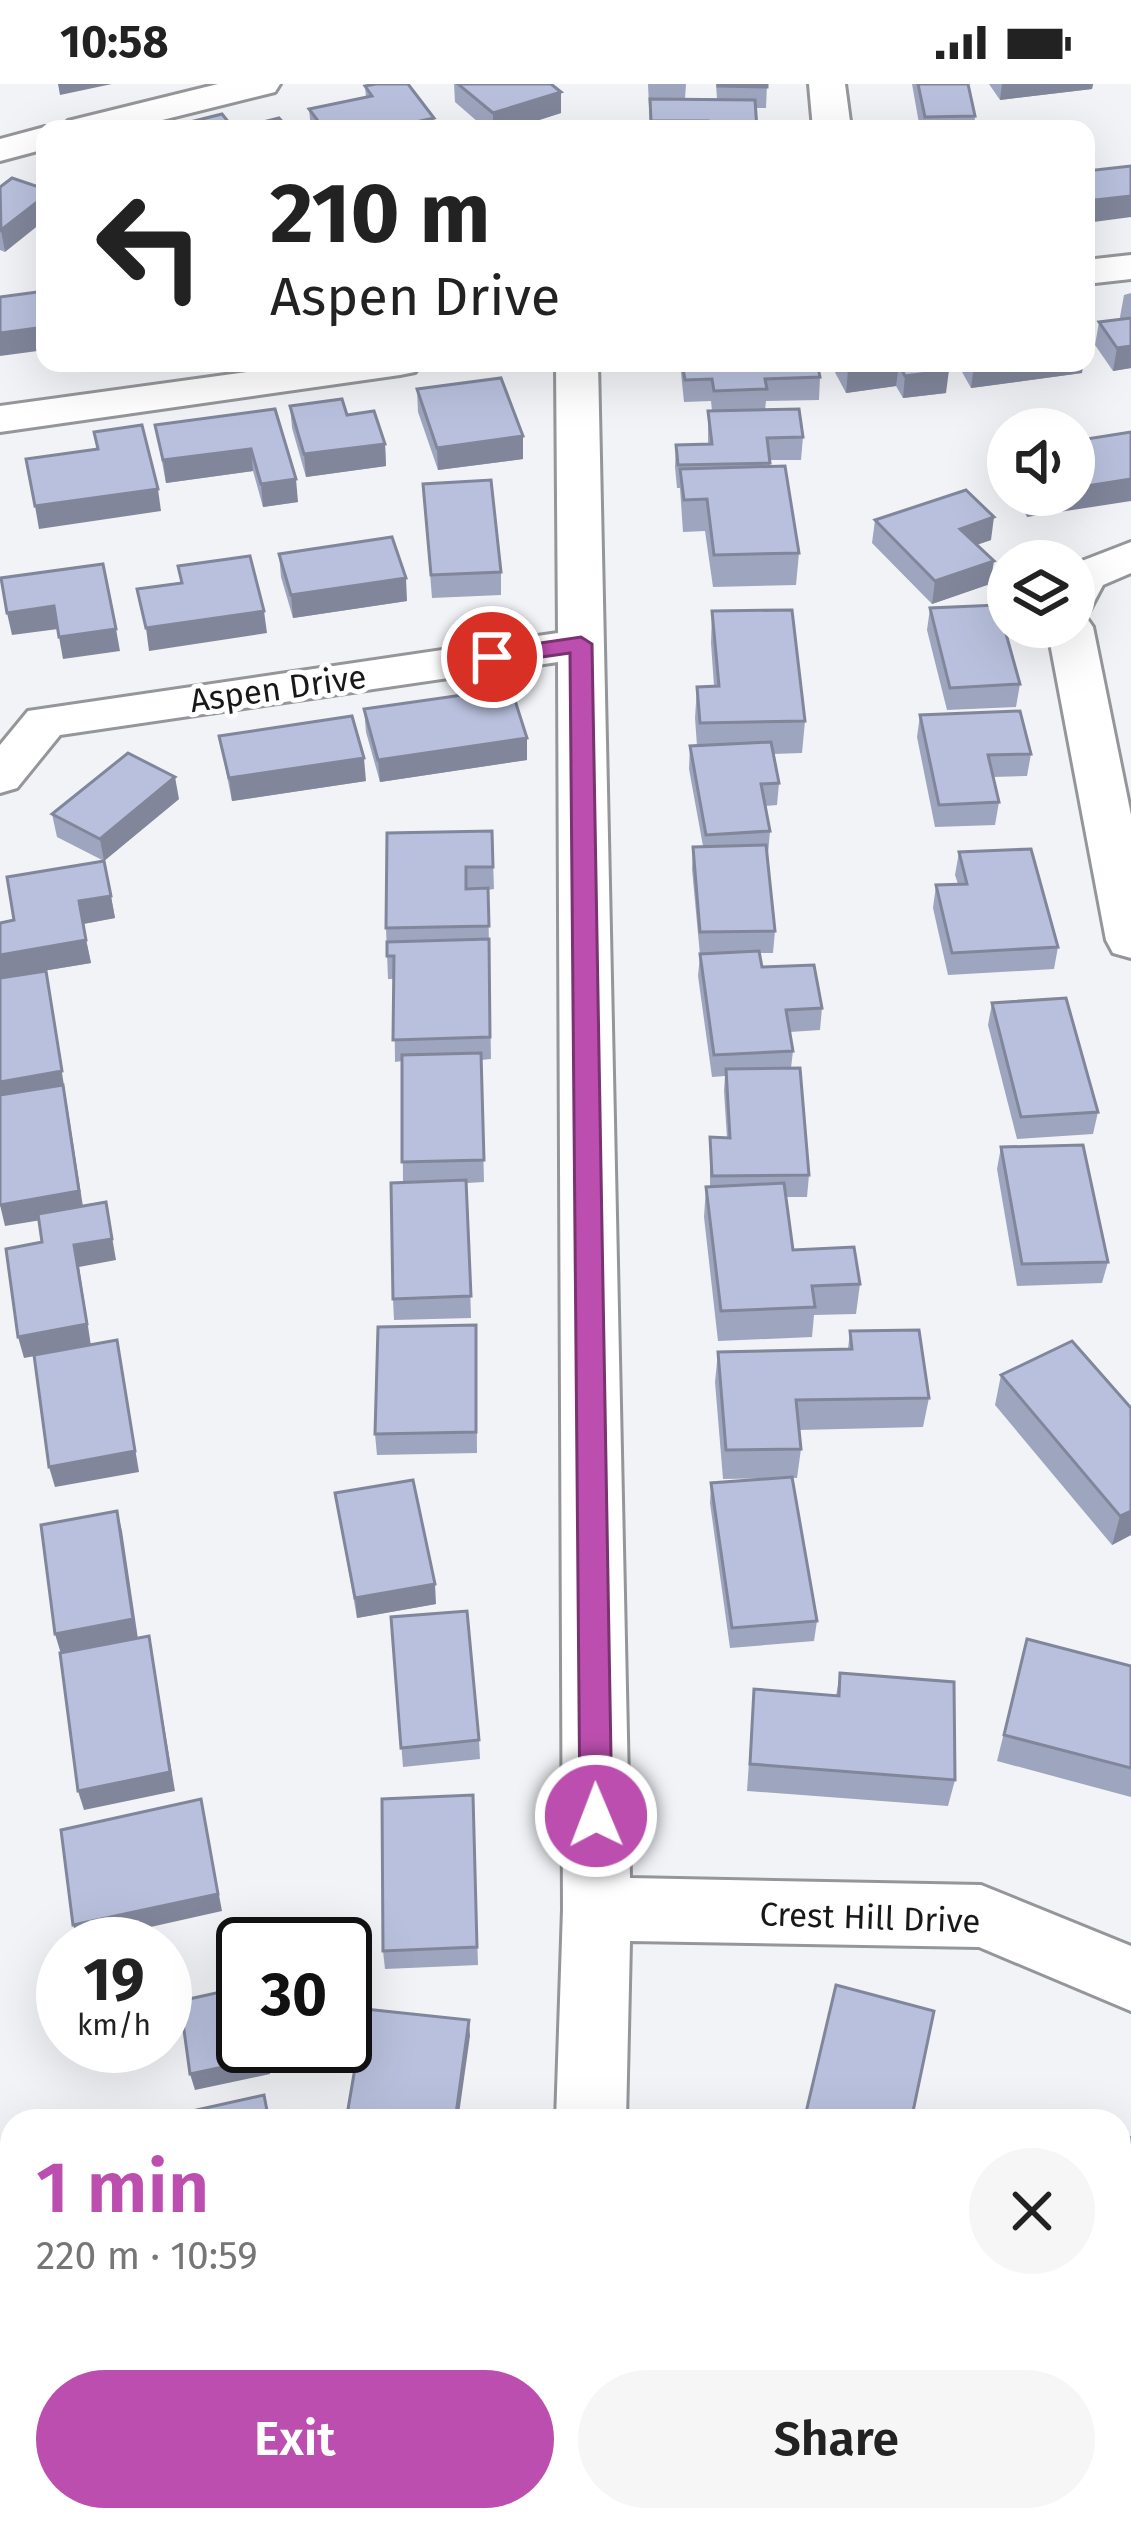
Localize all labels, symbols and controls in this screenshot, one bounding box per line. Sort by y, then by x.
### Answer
text: 10:58 [60,15,169,69]
text: 210 m [270,163,491,264]
icon: left [72,168,228,324]
text: Aspen Drive [270,265,560,329]
map controls [987,408,1095,648]
button: sound [987,408,1095,516]
button: layers [987,540,1095,648]
pin [441,606,543,708]
icon: arrive [459,624,525,690]
street label: Aspen Drive [188,657,369,721]
position arrow [533,1753,659,1879]
street label: Crest Hill Drive [759,1894,981,1942]
speed limit sign: 30 [216,1917,372,2073]
text: 19 [83,1944,145,2016]
text: km/h [77,2007,151,2043]
text: 1 min [36,2145,209,2231]
button: close [969,2148,1095,2274]
text: 220 m · 10:59 [36,2233,258,2279]
button: Exit [36,2370,554,2508]
button: Share [578,2370,1095,2508]

